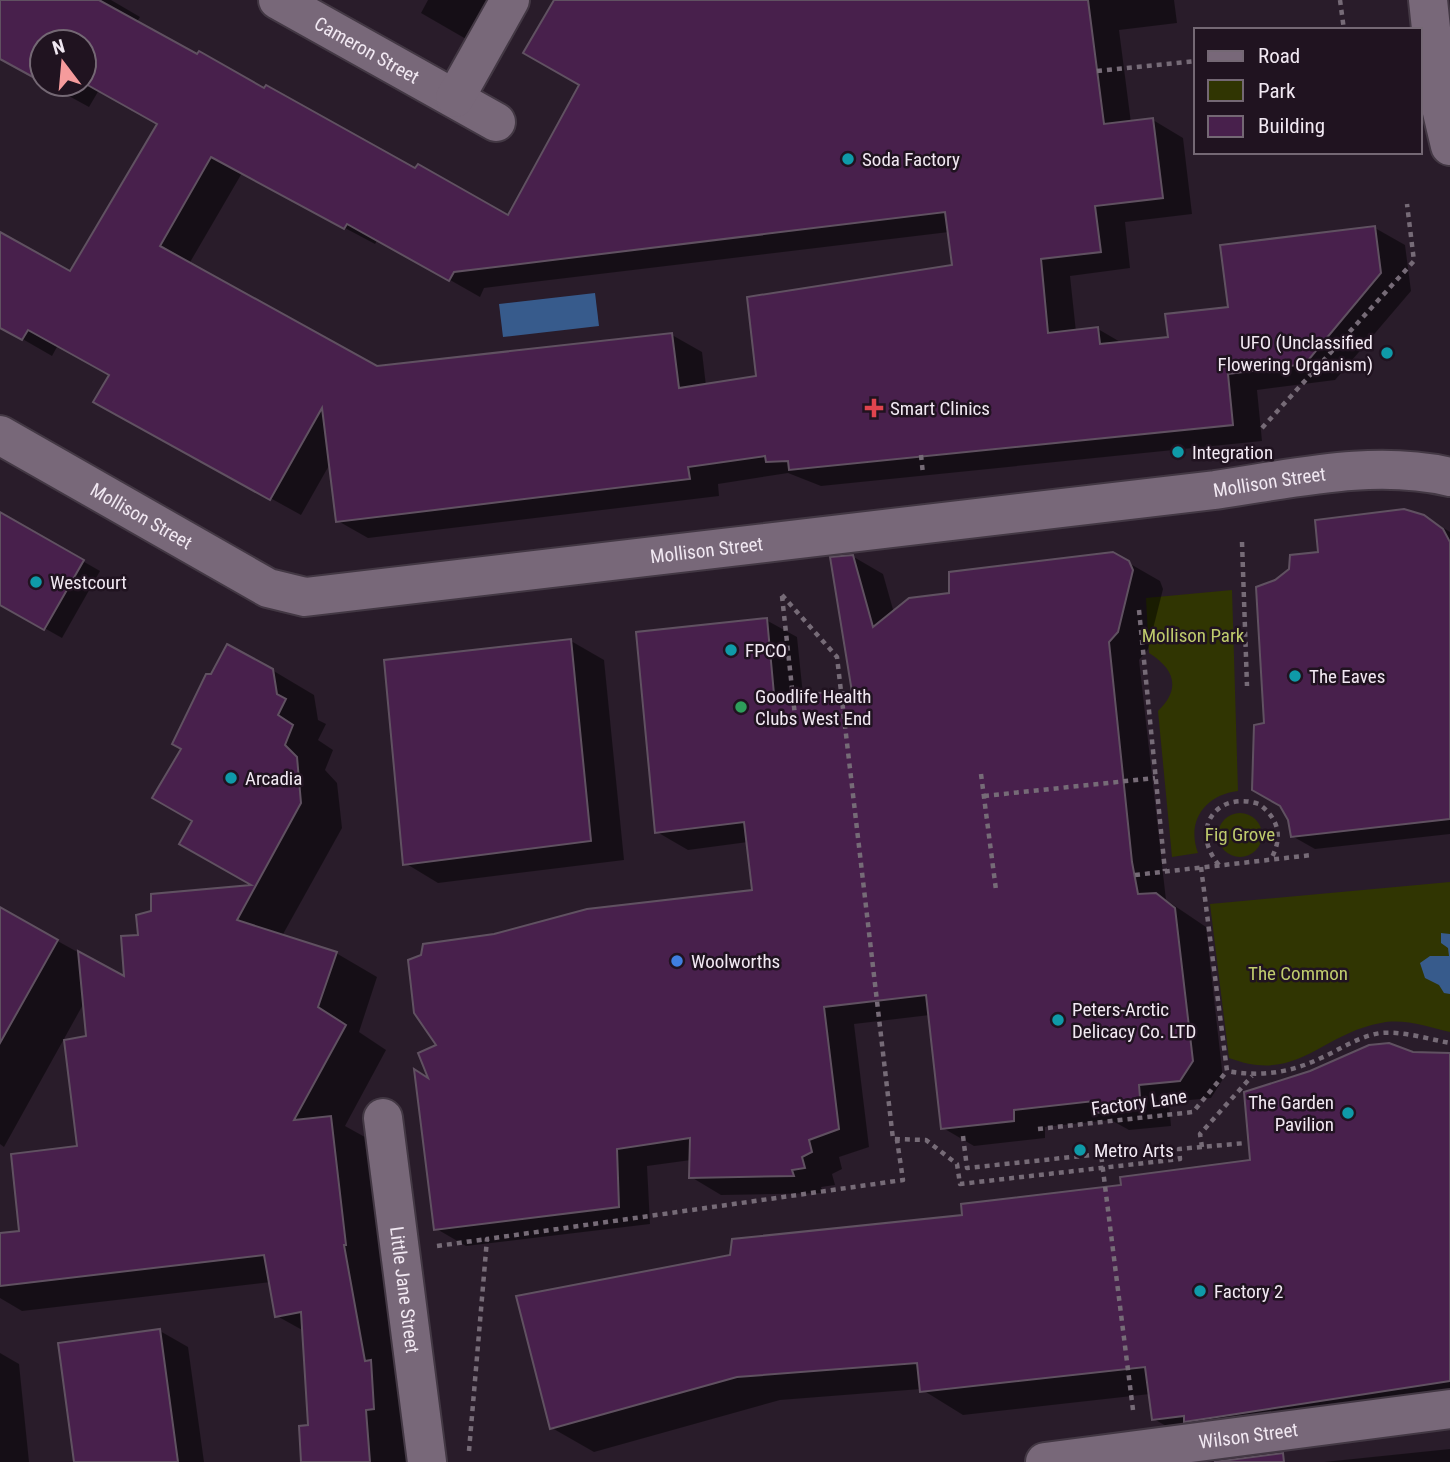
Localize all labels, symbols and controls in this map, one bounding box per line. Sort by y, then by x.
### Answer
street label: Cameron Street [310,12,423,89]
north arrow [28,28,98,98]
legend [1194,28,1422,154]
text: N [50,34,67,60]
text: Road [1258,44,1300,68]
text: Park [1258,79,1296,103]
text: Building [1258,114,1325,138]
place label: Soda Factory [862,148,960,171]
marker: Soda Factory [840,151,856,167]
place label: UFO (Unclassified Flowering Organism) [1218,331,1373,376]
marker: UFO (Unclassified Flowering Organism) [1379,345,1395,361]
place label: Smart Clinics [890,397,990,420]
marker: Smart Clinics [864,398,884,418]
place label: Integration [1192,441,1273,464]
marker: Integration [1170,444,1186,460]
street label: Mollison Street [1212,462,1327,502]
street label: Mollison Street [86,478,196,554]
street label: Mollison Street [649,532,764,568]
place label: Westcourt [50,571,127,594]
marker: Westcourt [28,574,44,590]
park label: Mollison Park [1142,624,1245,647]
place label: FPCO [745,639,787,662]
marker: FPCO [723,642,739,658]
place label: The Eaves [1309,665,1385,688]
marker: The Eaves [1287,668,1303,684]
place label: Goodlife Health Clubs West End [755,685,872,730]
marker: Goodlife Health Clubs West End [733,699,749,715]
place label: Arcadia [245,767,302,790]
marker: Arcadia [223,770,239,786]
park label: Fig Grove [1205,823,1275,846]
place label: Woolworths [691,950,780,973]
marker: Woolworths [669,953,685,969]
park label: The Common [1248,962,1348,985]
place label: Peters-Arctic Delicacy Co. LTD [1072,998,1196,1043]
marker: Peters-Arctic Delicacy Co. LTD [1050,1012,1066,1028]
street label: Factory Lane [1090,1084,1188,1121]
place label: The Garden Pavilion [1248,1091,1334,1136]
marker: The Garden Pavilion [1340,1105,1356,1121]
place label: Metro Arts [1094,1139,1174,1162]
marker: Metro Arts [1072,1142,1088,1158]
street label: Little Jane Street [385,1225,424,1354]
place label: Factory 2 [1214,1280,1283,1303]
marker: Factory 2 [1192,1283,1208,1299]
street label: Wilson Street [1197,1418,1299,1454]

